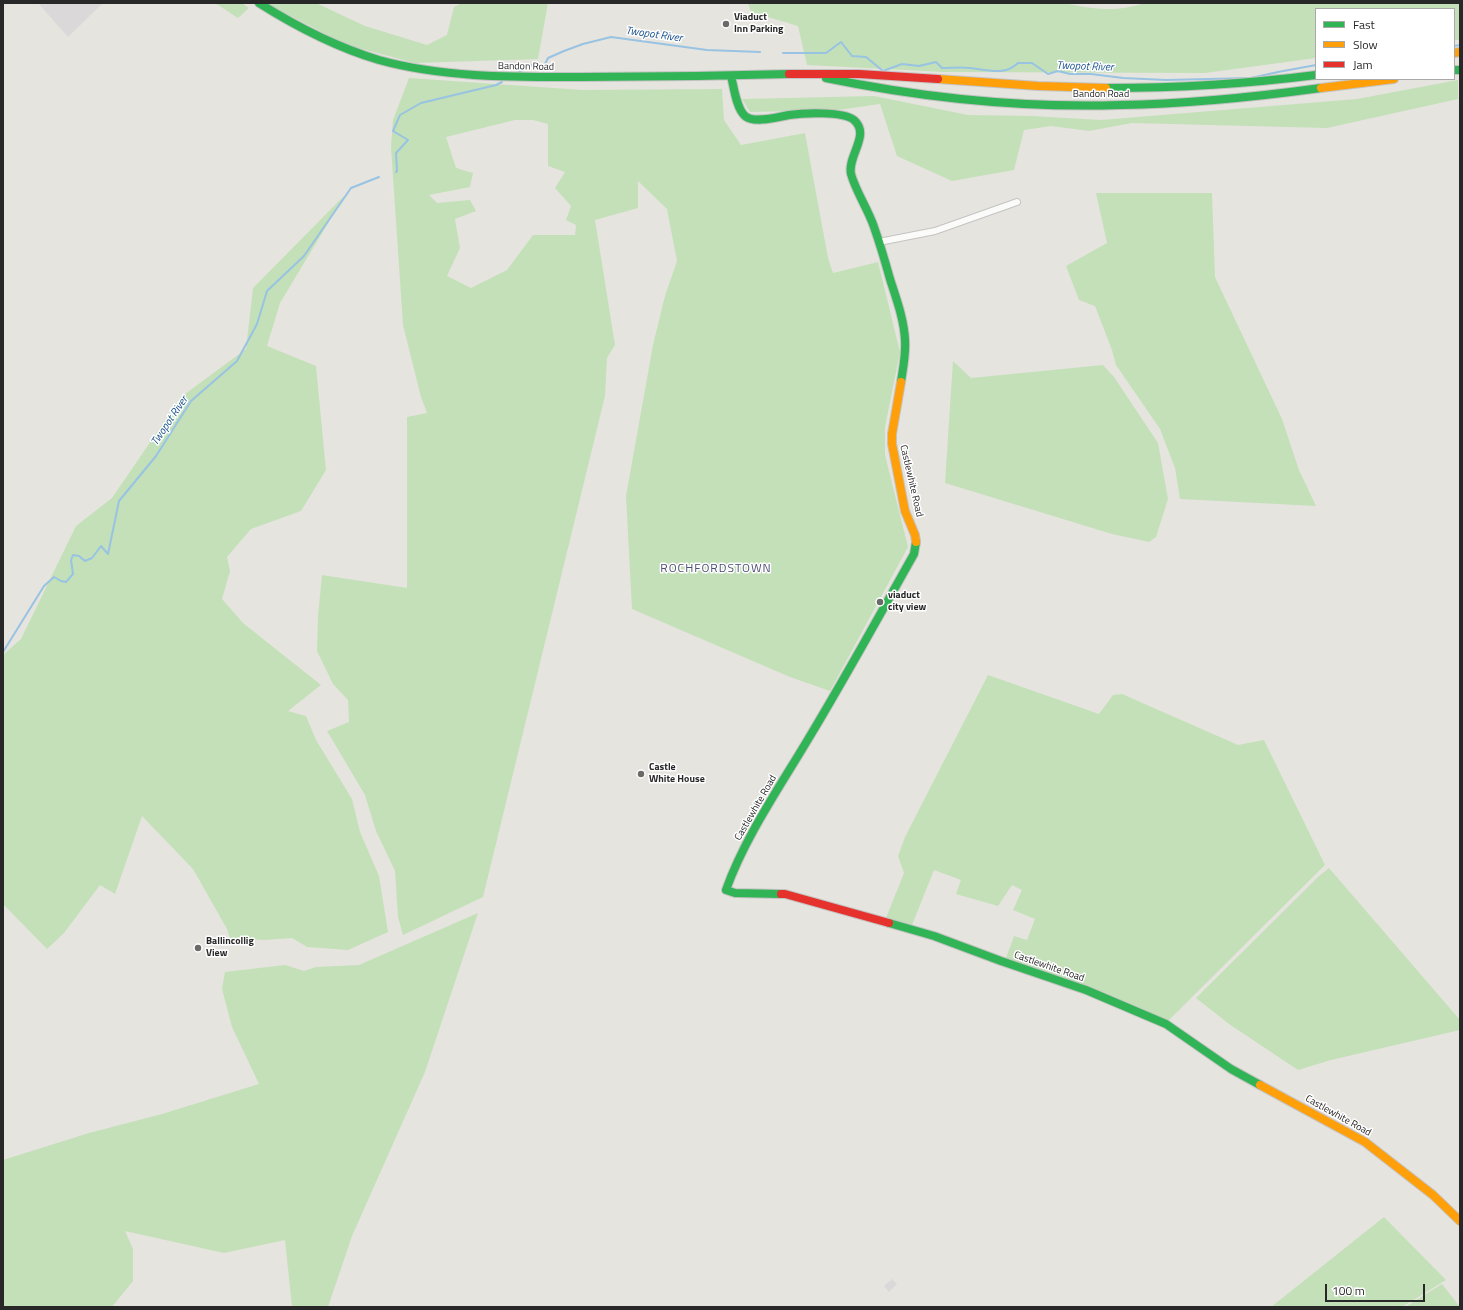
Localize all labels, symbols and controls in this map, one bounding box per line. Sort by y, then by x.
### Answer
legend [1315,8,1455,80]
place label: Viaduct Inn Parking [734,12,783,36]
text: Fast [1353,15,1375,34]
marker: Viaduct Inn Parking [721,19,731,29]
water label: Twopot River [625,25,683,45]
text: Slow [1353,35,1378,54]
text: Jam [1353,55,1373,74]
water label: Twopot River [1056,59,1114,75]
street label: Bandon Road [498,61,554,73]
street label: Bandon Road [1073,89,1129,101]
water label: Twopot River [149,394,191,448]
street label: Castlewhite Road [897,444,925,518]
district label: ROCHFORDSTOWN [660,562,772,576]
place label: viaduct city view [888,590,926,614]
marker: viaduct city view [875,597,885,607]
place label: Castle White House [649,762,705,786]
marker: Castle White House [636,769,646,779]
street label: Castlewhite Road [732,773,780,843]
place label: Ballincollig View [206,936,254,960]
marker: Ballincollig View [193,943,203,953]
street label: Castlewhite Road [1012,949,1086,985]
street label: Castlewhite Road [1303,1093,1373,1139]
scale bar [1327,1276,1427,1302]
text: 100 m [1332,1281,1365,1300]

